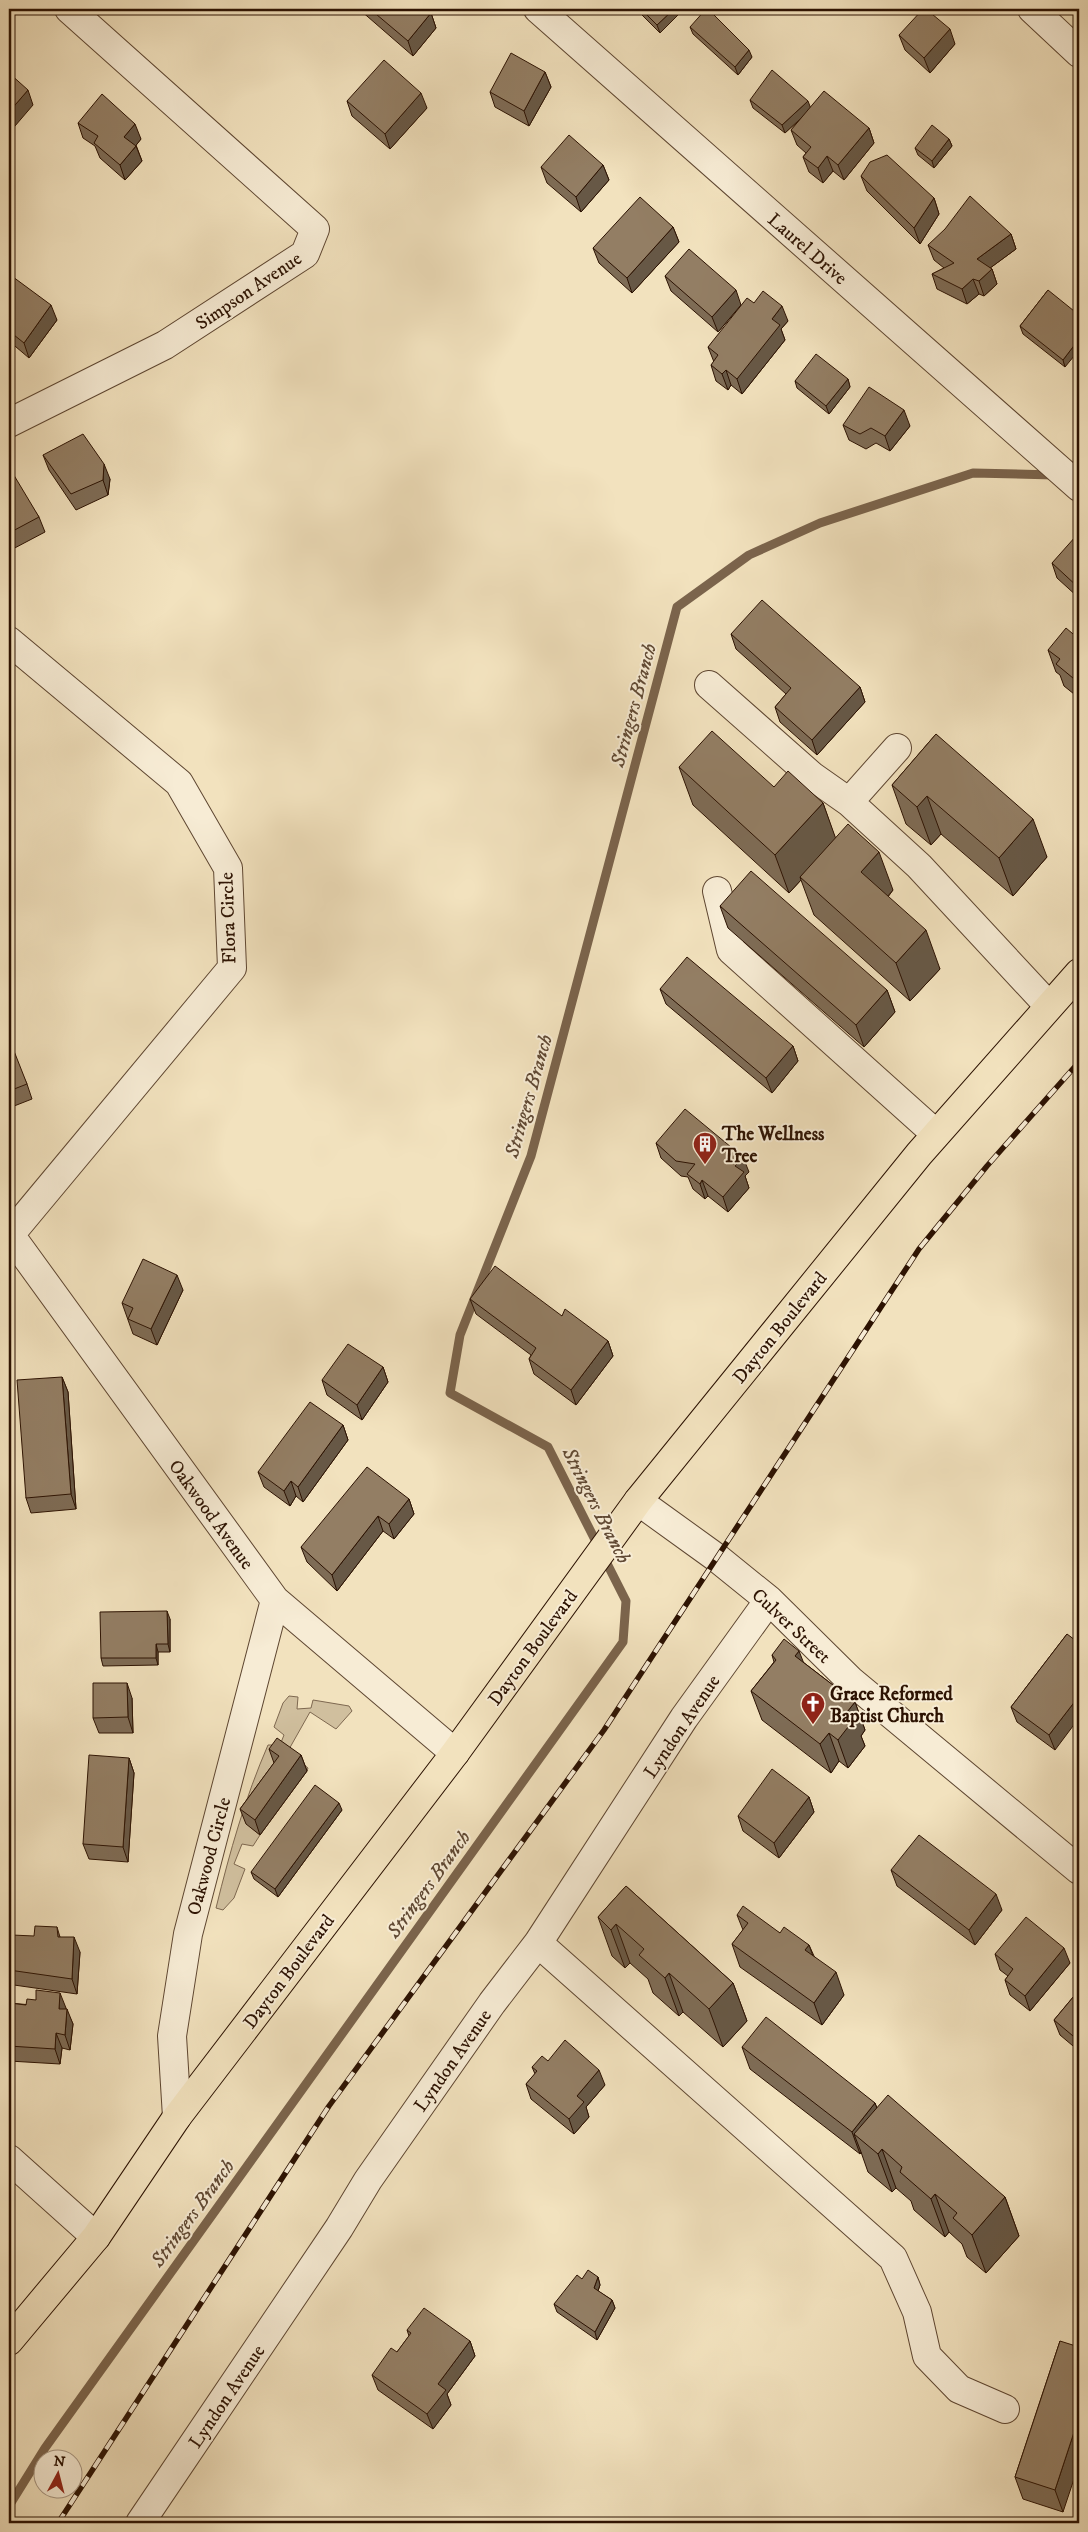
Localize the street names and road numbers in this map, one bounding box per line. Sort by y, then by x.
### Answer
street label: Laurel Drive [763,208,852,290]
street label: Simpson Avenue [191,247,306,335]
street label: Flora Circle [215,872,242,964]
street label: Dayton Boulevard [728,1267,833,1389]
street label: Oakwood Avenue [163,1456,258,1574]
street label: Culver Street [747,1584,835,1668]
street label: Dayton Boulevard [484,1585,583,1710]
street label: Lyndon Avenue [639,1671,725,1783]
street label: Oakwood Circle [183,1795,236,1918]
street label: Dayton Boulevard [239,1910,340,2034]
street label: Lyndon Avenue [409,2005,497,2117]
street label: Lyndon Avenue [184,2341,270,2453]

